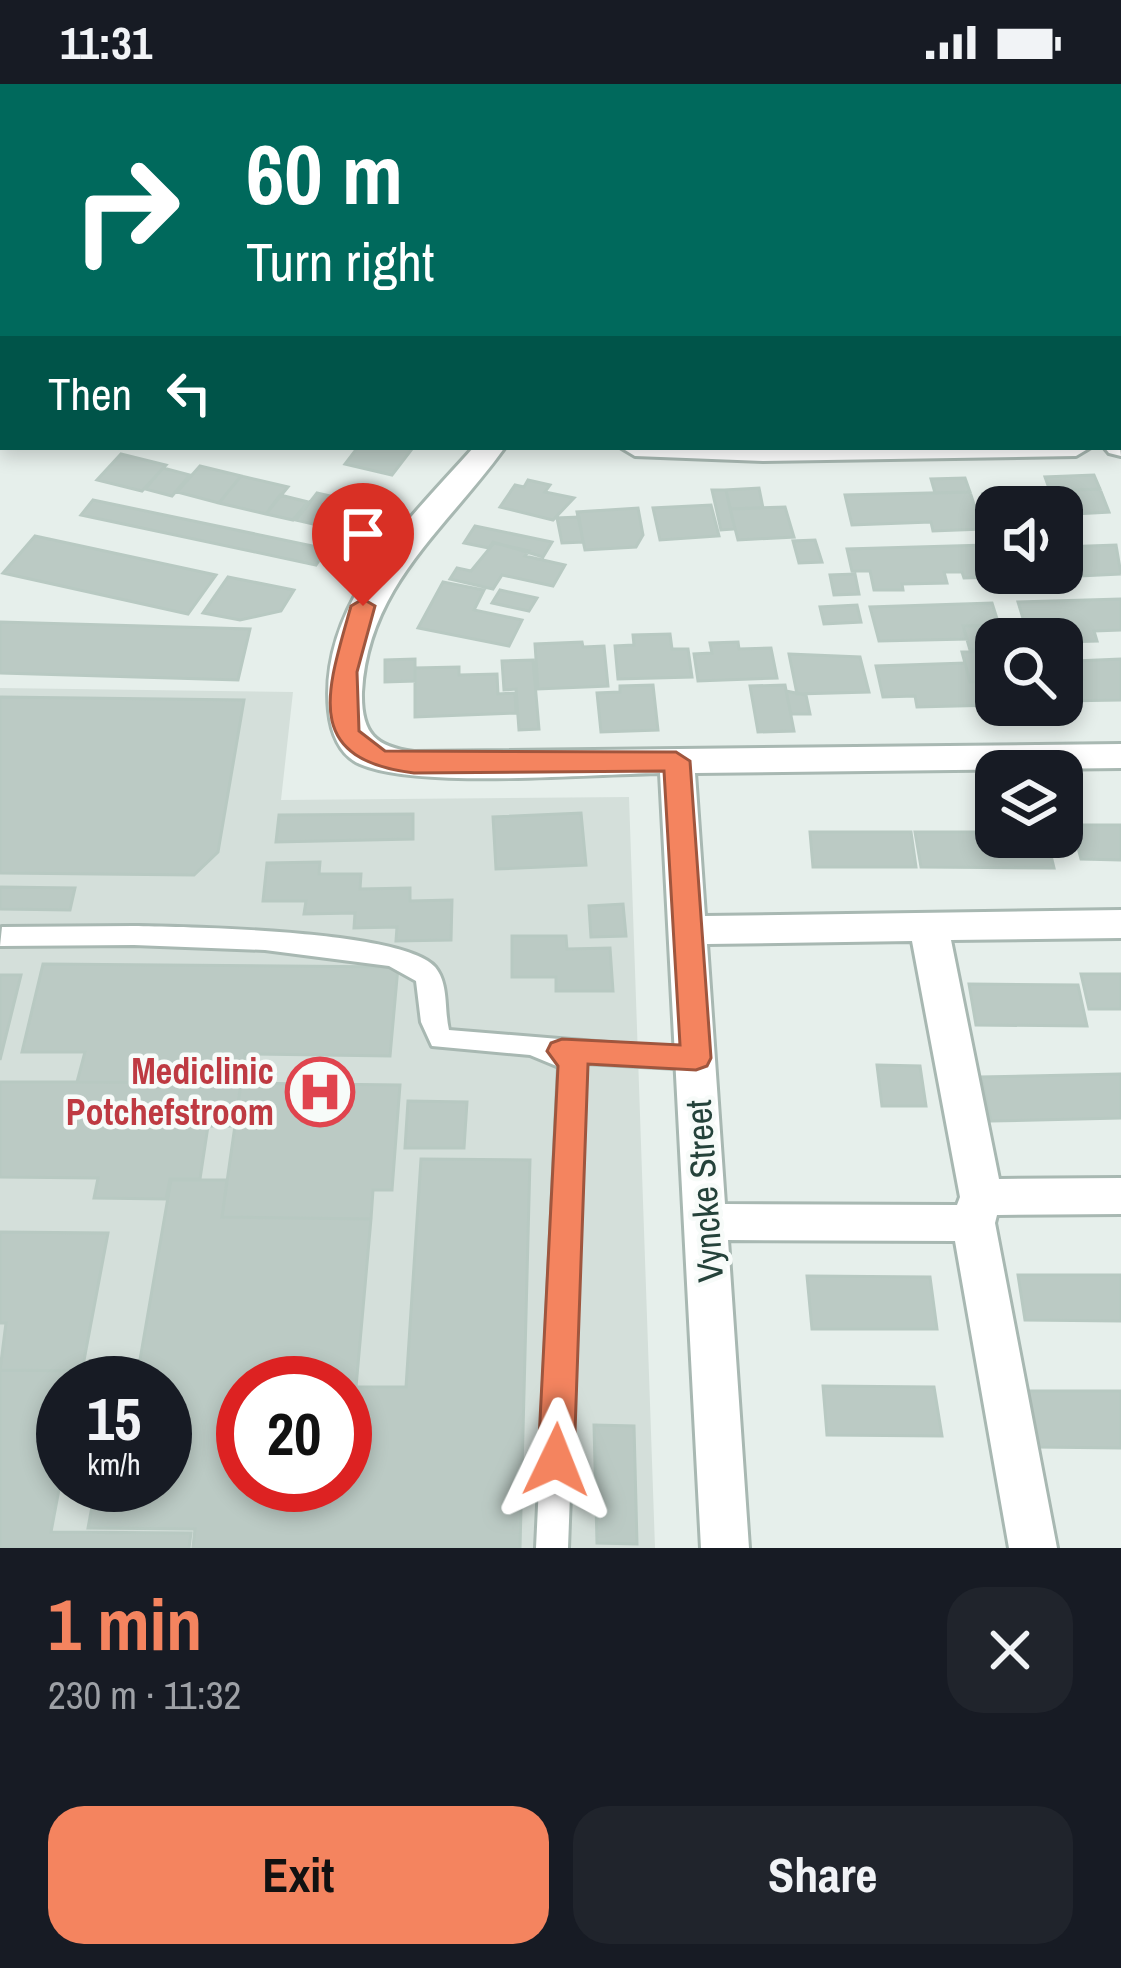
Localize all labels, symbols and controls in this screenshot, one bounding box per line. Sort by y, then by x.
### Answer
text: 11:31 [60,12,152,73]
text: 60 m [246,117,403,230]
icon: right [48,132,204,288]
text: Turn right [246,225,434,298]
icon: left [156,360,222,426]
text: Then [48,363,132,424]
pin [312,483,414,606]
map controls [975,486,1083,858]
button: sound [975,486,1083,594]
icon: arrive [330,501,396,567]
button: search [975,618,1083,726]
button: layers [975,750,1083,858]
place label: Mediclinic Potchefstroom [66,1047,274,1136]
hospital icon: Mediclinic Potchefstroom [285,1057,355,1127]
street label: Vyncke Street [674,1098,734,1284]
speed limit sign: 20 [216,1356,372,1512]
text: 15 [87,1378,141,1459]
position arrow [493,1397,619,1523]
text: km/h [87,1444,141,1484]
text: 1 min [48,1575,202,1672]
button: close [947,1587,1073,1713]
text: 230 m · 11:32 [48,1669,241,1721]
button: Exit [48,1806,549,1944]
button: Share [573,1806,1073,1944]

